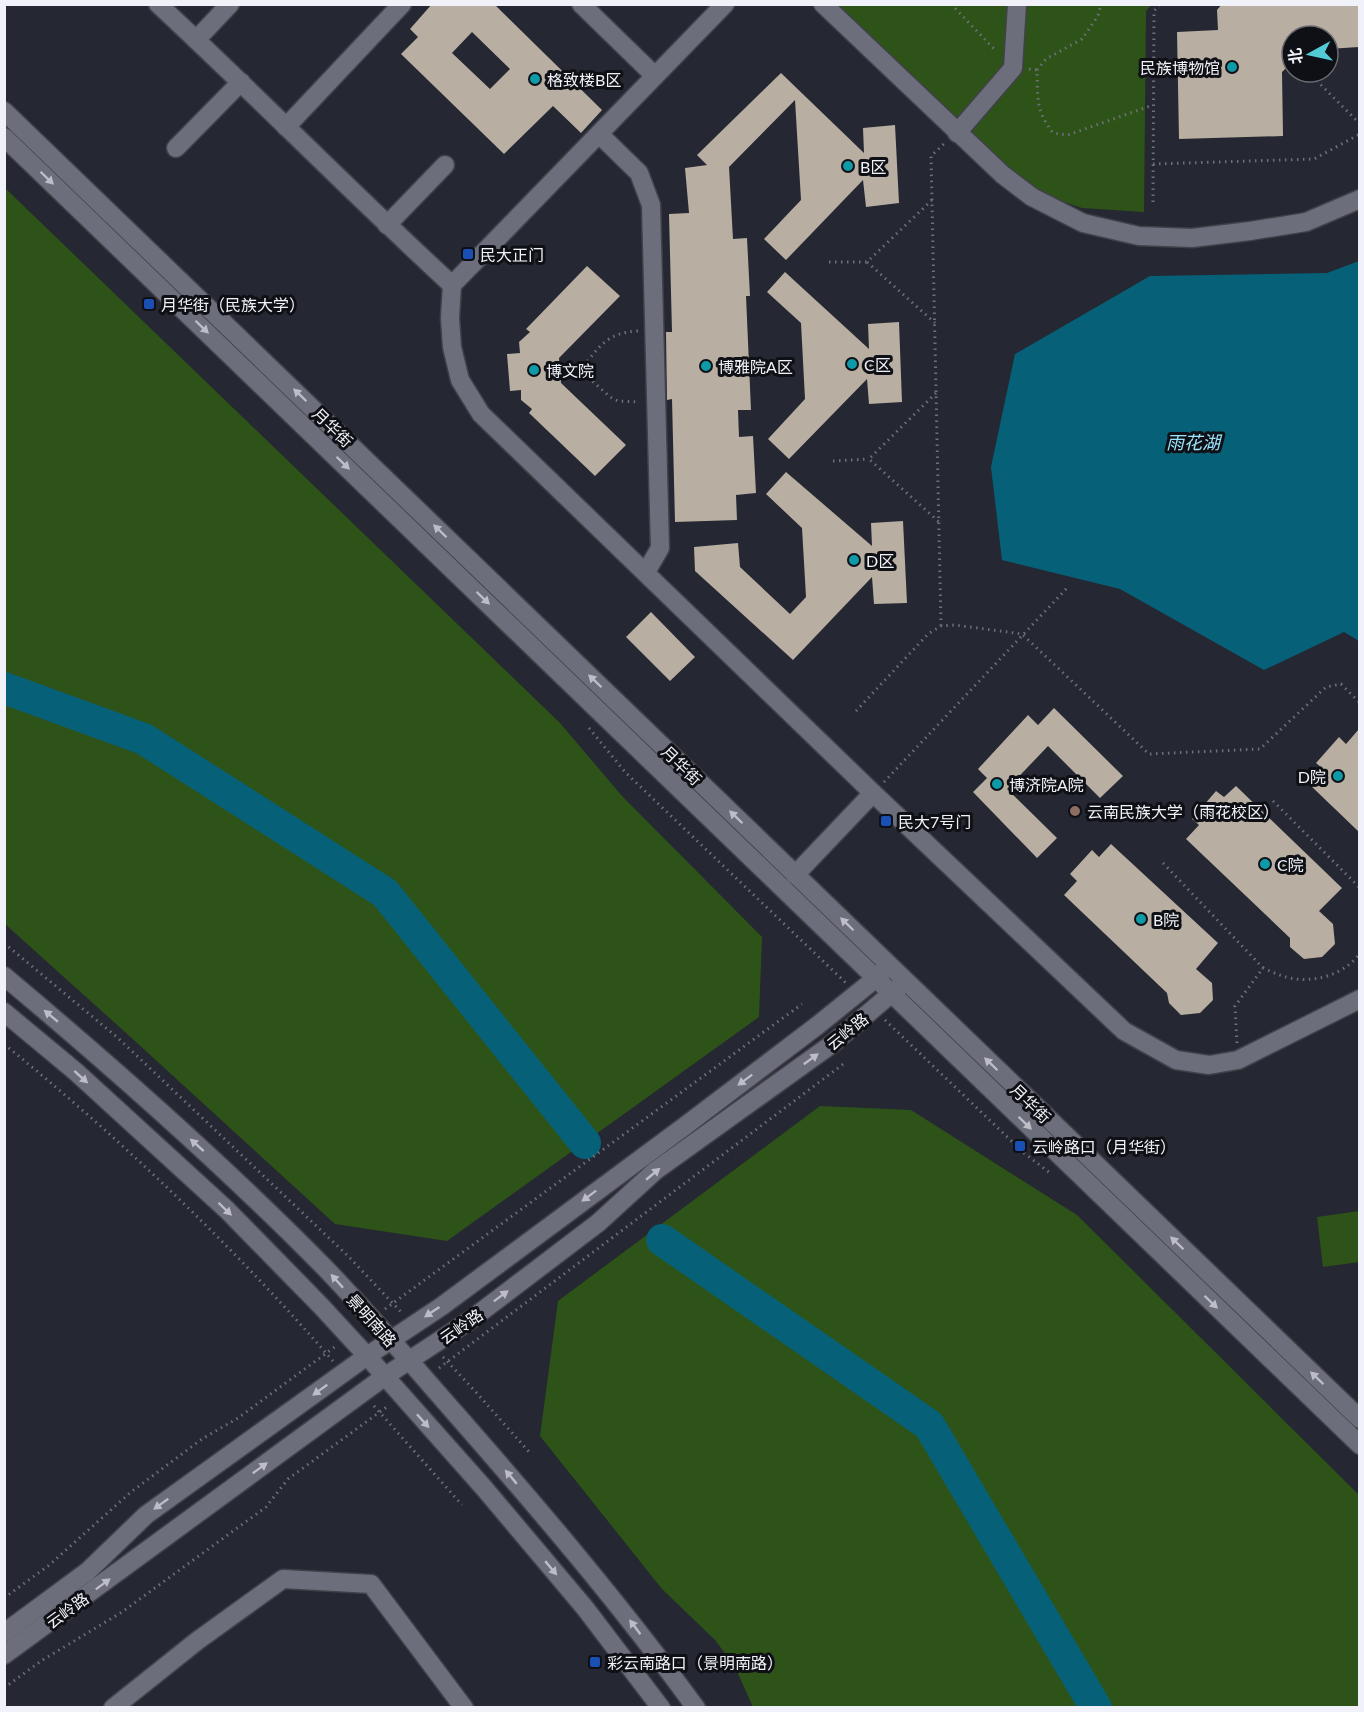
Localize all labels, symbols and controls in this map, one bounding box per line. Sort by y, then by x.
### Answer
north arrow [1280,24,1340,84]
text: 北 [1284,47,1305,65]
place label: 民族博物馆 [1140,58,1220,77]
marker: 民族博物馆 [1225,60,1239,74]
place label: 格致楼B区 [547,70,621,89]
marker: 格致楼B区 [528,72,542,86]
place label: B区 [860,157,886,176]
marker: B区 [841,159,855,173]
one-way arrow [39,170,53,184]
place label: 民大正门 [480,245,544,264]
marker: 民大正门 [461,247,475,261]
place label: 月华街（民族大学） [161,295,305,314]
marker: 月华街（民族大学） [142,297,156,311]
one-way arrow [195,320,209,334]
place label: C区 [864,355,891,374]
place label: 博雅院A区 [718,357,793,376]
marker: C区 [845,357,859,371]
marker: 博雅院A区 [699,359,713,373]
place label: 博文院 [546,361,594,380]
marker: 博文院 [527,363,541,377]
one-way arrow [293,389,307,403]
street label: 月华街 [309,403,357,451]
water label: 雨花湖 [1166,431,1223,453]
one-way arrow [335,455,349,469]
one-way arrow [433,524,448,538]
place label: D区 [866,551,894,570]
marker: D区 [847,553,861,567]
one-way arrow [475,591,490,605]
one-way arrow [588,674,603,688]
street label: 月华街 [658,741,706,789]
place label: D院 [1298,767,1326,786]
marker: D院 [1331,769,1345,783]
place label: 博济院A院 [1009,775,1084,794]
marker: 博济院A院 [990,777,1004,791]
place label: 云南民族大学（雨花校区） [1087,802,1279,821]
marker: 云南民族大学（雨花校区） [1068,804,1082,818]
one-way arrow [729,810,743,824]
place label: 民大7号门 [898,812,971,831]
marker: 民大7号门 [879,814,893,828]
place label: C院 [1277,855,1304,874]
marker: C院 [1258,857,1272,871]
place label: B院 [1153,910,1179,929]
marker: B院 [1134,912,1148,926]
one-way arrow [840,917,855,931]
street label: 云岭路 [822,1009,872,1053]
one-way arrow [44,1010,59,1022]
one-way arrow [803,1054,818,1066]
one-way arrow [984,1057,999,1071]
one-way arrow [74,1069,88,1083]
one-way arrow [738,1074,754,1086]
street label: 月华街 [1007,1079,1055,1127]
one-way arrow [1018,1115,1032,1129]
place label: 云岭路口（月华街） [1032,1137,1176,1156]
one-way arrow [190,1139,205,1152]
marker: 云岭路口（月华街） [1013,1139,1027,1153]
one-way arrow [645,1167,661,1180]
one-way arrow [581,1190,596,1202]
one-way arrow [217,1201,231,1215]
one-way arrow [1169,1236,1184,1250]
one-way arrow [331,1274,344,1289]
street label: 景明南路 [344,1290,400,1350]
one-way arrow [494,1291,509,1303]
one-way arrow [1203,1294,1217,1308]
street label: 云岭路 [436,1304,486,1348]
one-way arrow [424,1307,440,1318]
one-way arrow [1311,1372,1325,1386]
one-way arrow [312,1384,327,1396]
one-way arrow [416,1413,429,1428]
one-way arrow [251,1462,267,1474]
one-way arrow [505,1470,518,1485]
one-way arrow [154,1498,170,1510]
one-way arrow [545,1560,558,1576]
one-way arrow [95,1577,111,1590]
street label: 云岭路 [42,1588,92,1632]
one-way arrow [629,1620,641,1636]
place label: 彩云南路口（景明南路） [607,1653,783,1672]
marker: 彩云南路口（景明南路） [588,1655,602,1669]

